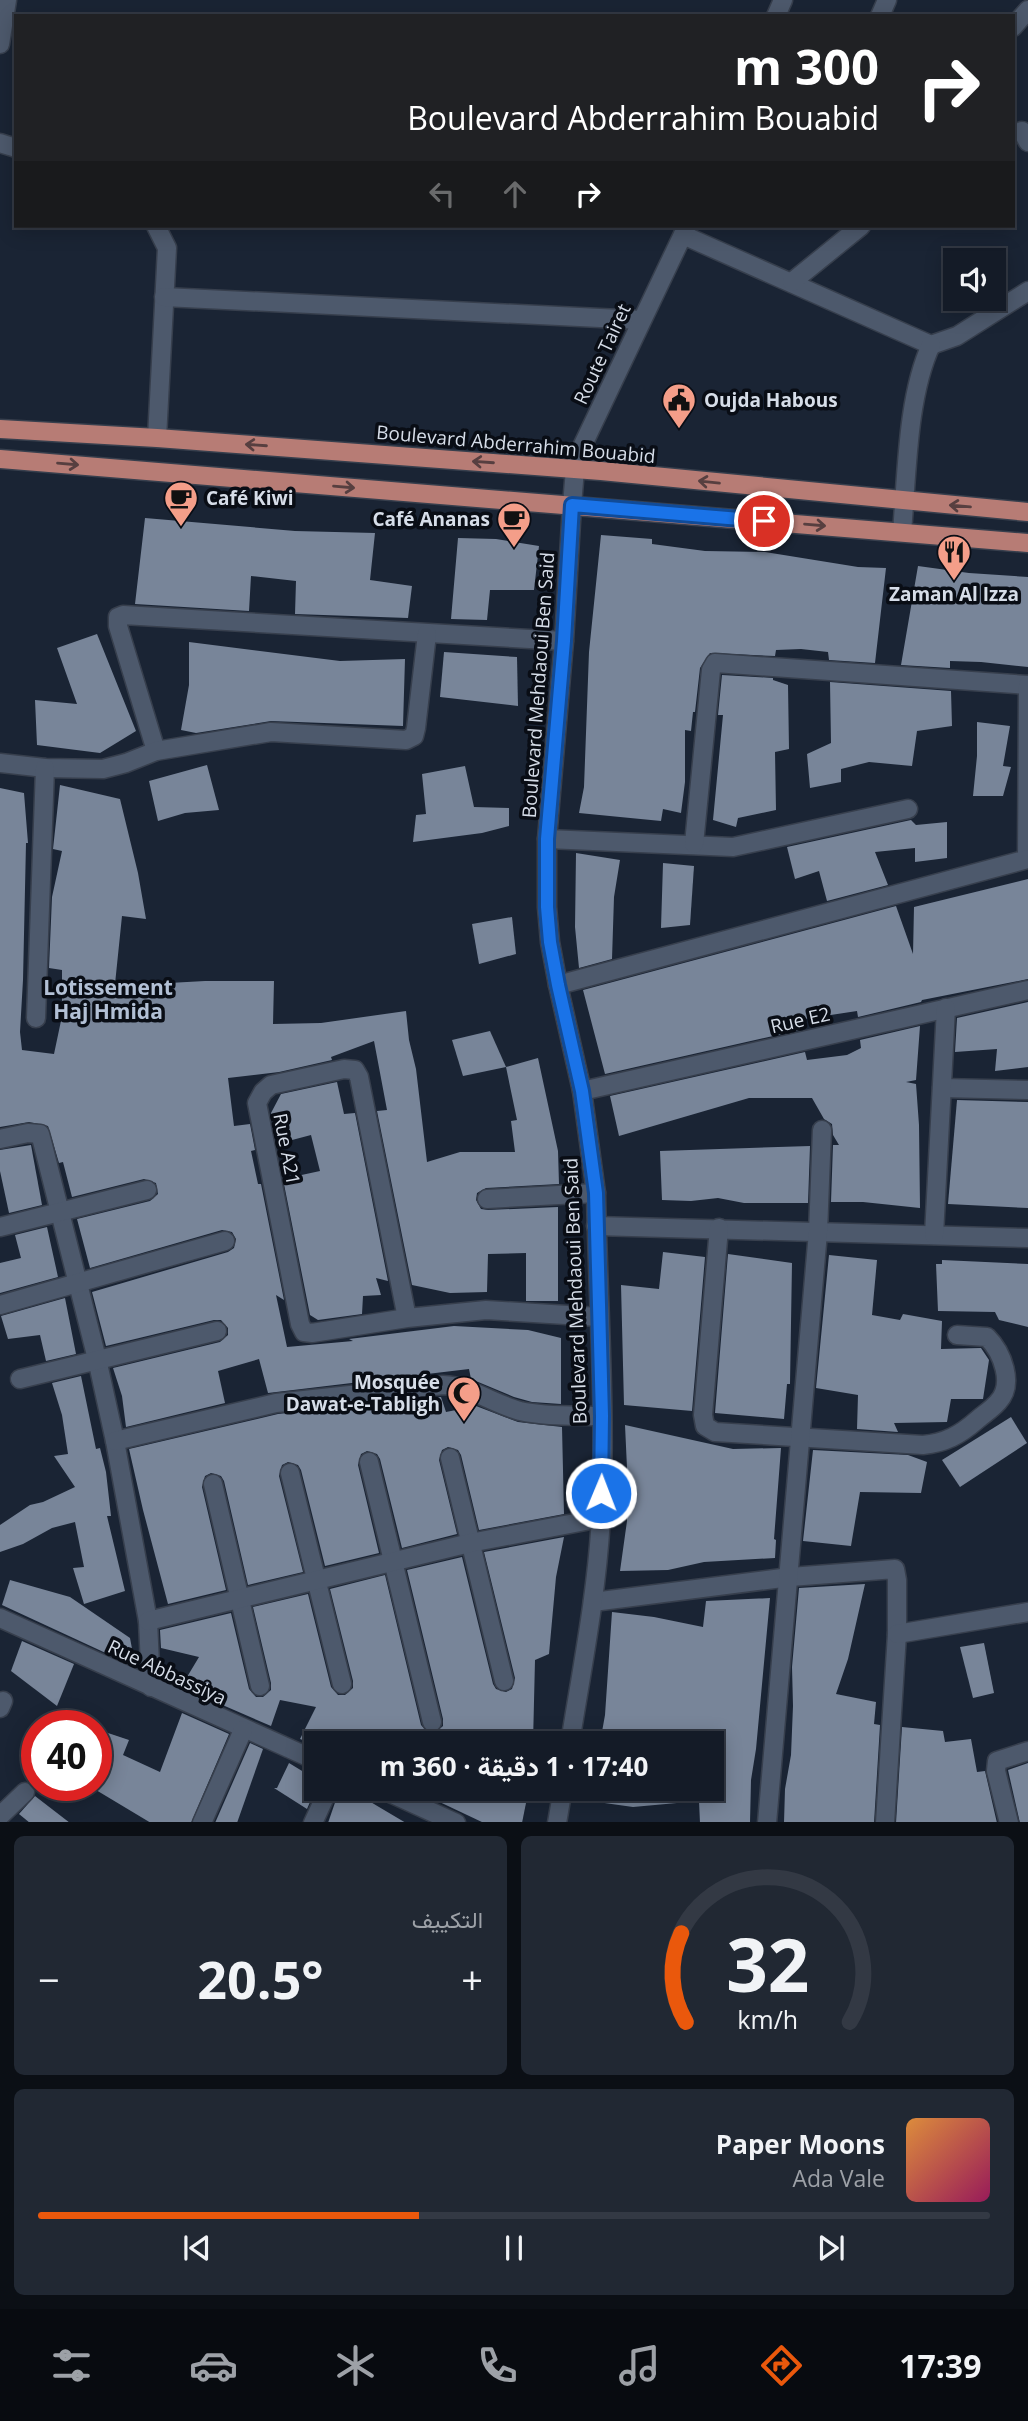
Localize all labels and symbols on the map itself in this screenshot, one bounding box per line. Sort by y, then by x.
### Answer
street label: Route Tairet [567,299,637,409]
public building icon: Oujda Habous [660,381,698,430]
place label: Oujda Habous [704,387,838,413]
street label: Boulevard Abderrahim Bouabid [375,419,657,469]
one-way arrow [245,438,267,451]
one-way arrow [472,455,494,468]
one-way arrow [56,458,79,471]
one-way arrow [698,475,721,488]
cafe icon: Café Kiwi [162,479,200,528]
one-way arrow [332,481,354,494]
place label: Café Kiwi [206,485,294,511]
pin [734,491,794,551]
one-way arrow [949,499,972,512]
cafe icon: Café Ananas [495,500,533,549]
place label: Café Ananas [372,506,490,532]
one-way arrow [803,519,825,532]
restaurant icon: Zaman Al Izza [935,533,973,582]
street label: Boulevard Mehdaoui Ben Said [516,551,560,819]
place label: Zaman Al Izza [889,581,1019,607]
district label: Lotissement Haj Hmida [43,973,173,1025]
street label: Rue E2 [768,1001,832,1039]
street label: Rue A21 [267,1111,307,1187]
street label: Boulevard Mehdaoui Ben Said [557,1157,593,1425]
place label: Mosquée Dawat-e-Tabligh [286,1369,440,1417]
mosque icon: Mosquée Dawat-e-Tabligh [445,1374,483,1423]
position arrow [564,1456,638,1530]
street label: Rue Abbassiya [104,1633,230,1711]
speed limit sign: 40 [21,1710,112,1801]

